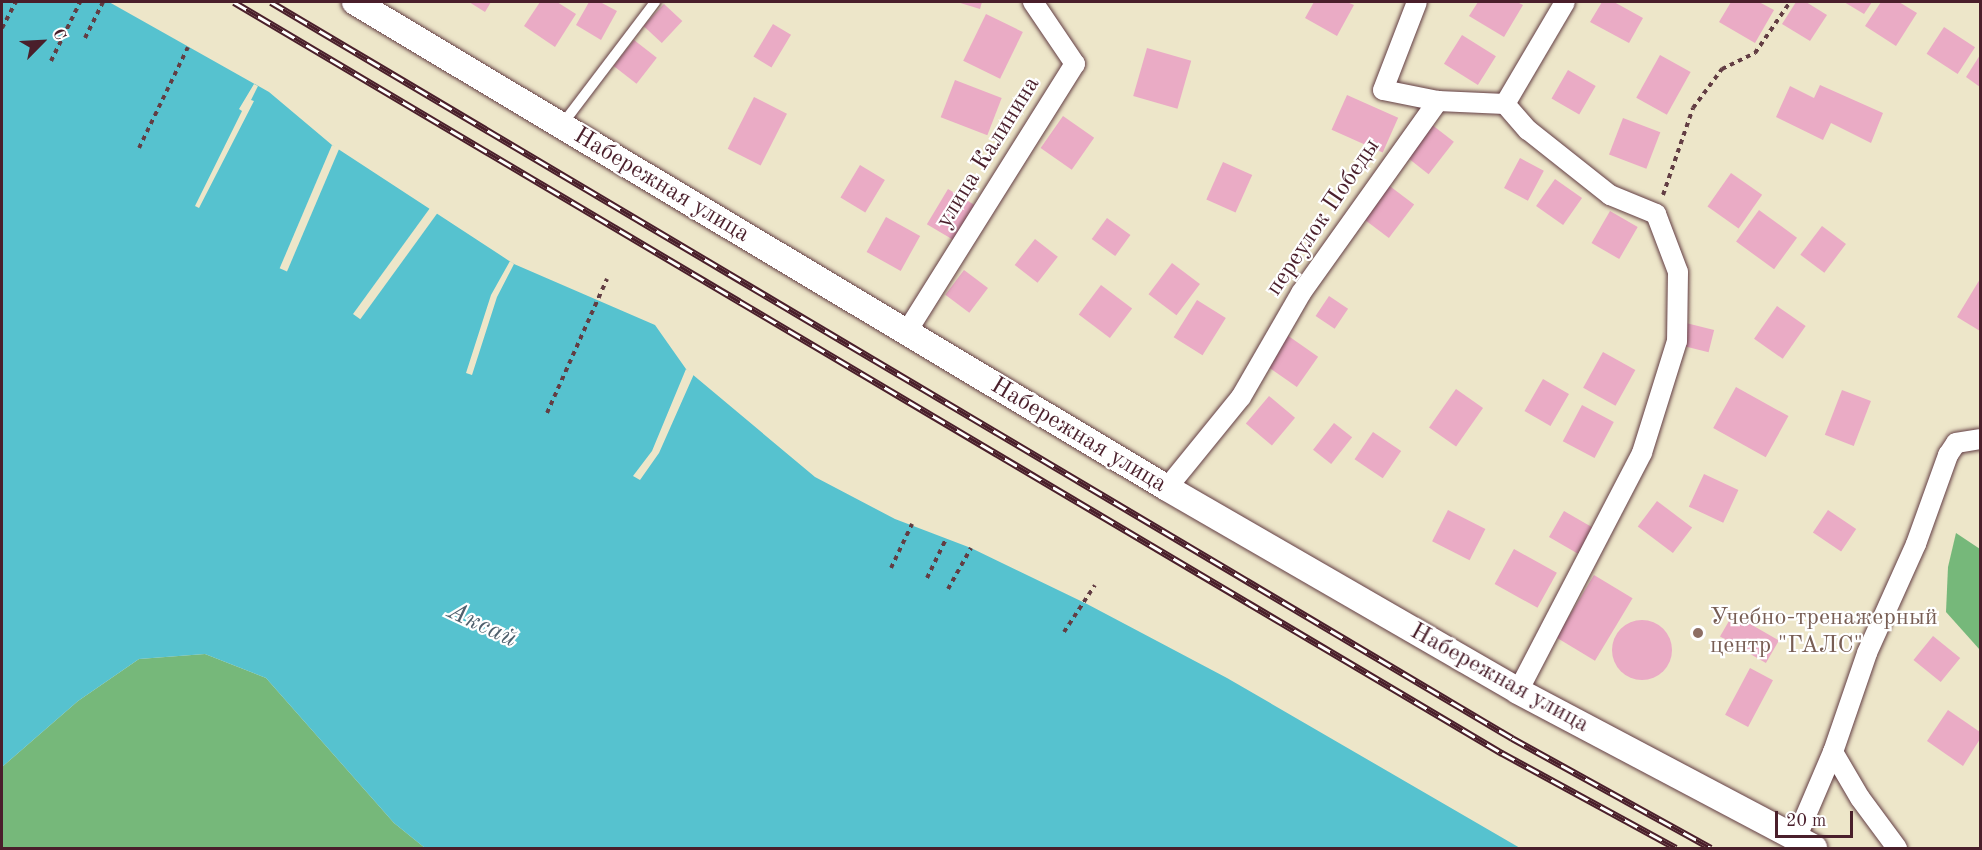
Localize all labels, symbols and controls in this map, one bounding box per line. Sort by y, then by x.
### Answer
north arrow [12,12,72,72]
text: С [49,27,68,43]
street label: улица Калинина [931,72,1047,234]
street label: Набережная улица [568,122,754,250]
street label: переулок Победы [1261,134,1387,302]
street label: Набережная улица [985,372,1171,500]
water label: Аксай [442,596,522,656]
place label: Учебно-тренажерный центр "ГАЛС" [1710,605,1938,661]
street label: Набережная улица [1405,618,1593,740]
marker: Учебно-тренажерный центр "ГАЛС" [1691,626,1705,640]
scale bar [1778,799,1856,837]
text: 20 m [1786,812,1826,830]

